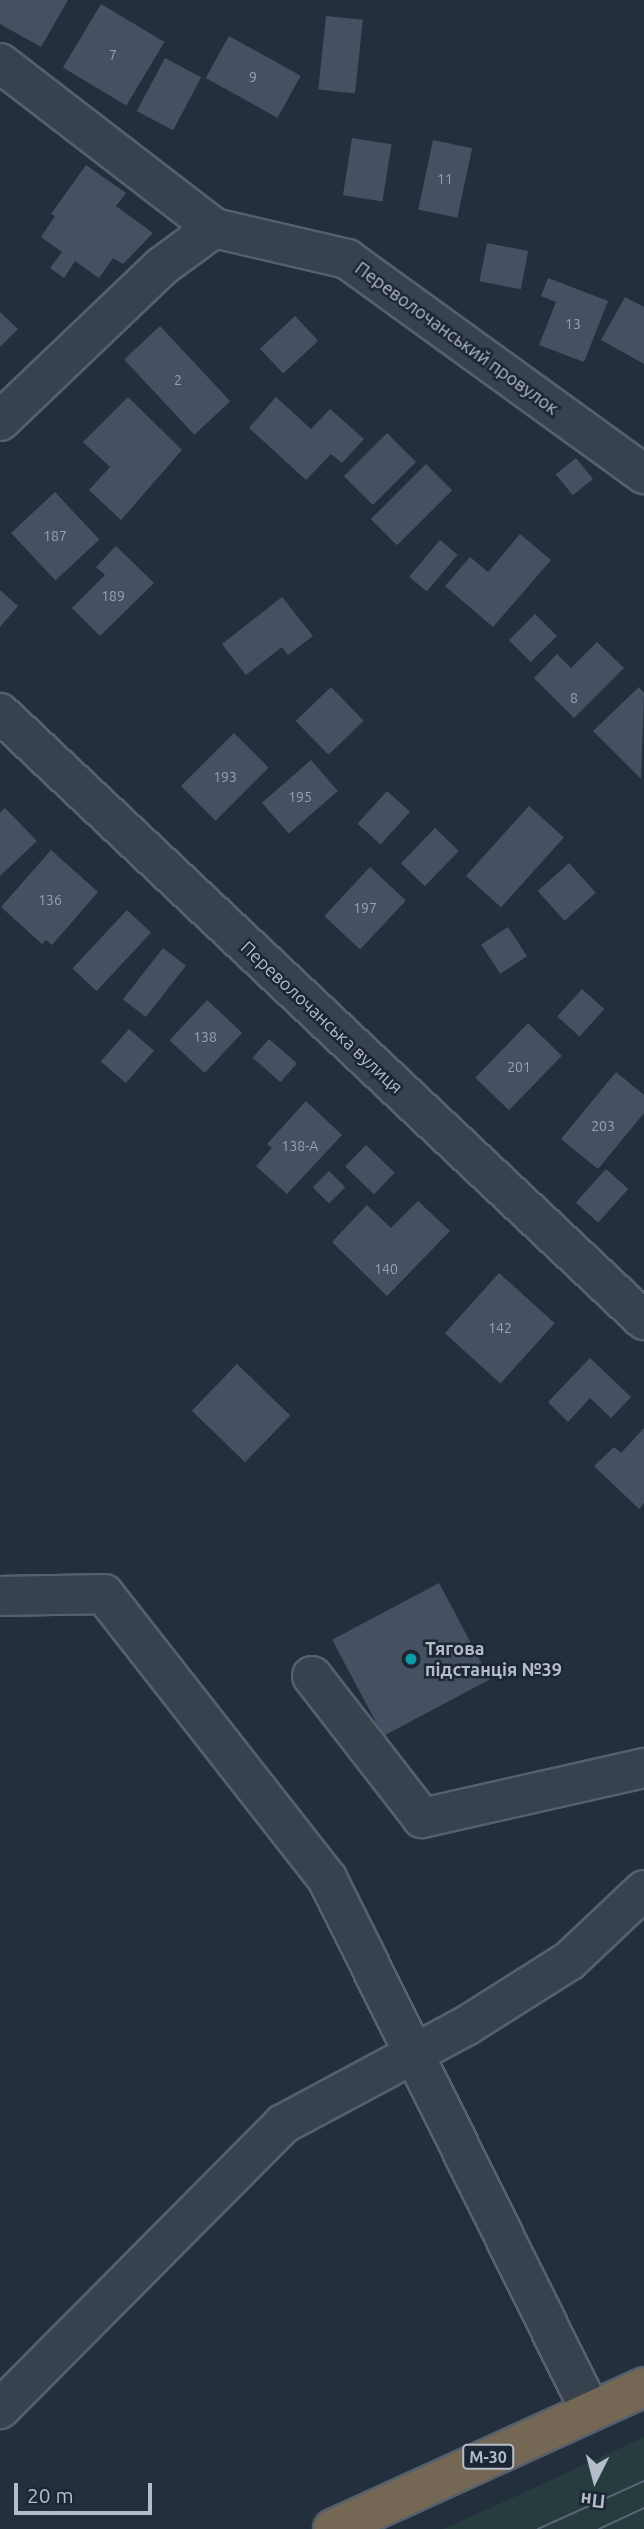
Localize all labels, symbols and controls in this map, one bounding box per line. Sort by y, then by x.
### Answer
house number: 7 [109,47,117,63]
house number: 9 [249,69,257,85]
house number: 11 [437,171,453,187]
street label: Переволочанський провулок [351,257,563,419]
house number: 13 [565,316,581,332]
house number: 2 [174,372,182,388]
house number: 187 [43,528,67,544]
house number: 189 [101,588,125,604]
house number: 8 [570,690,578,706]
house number: 193 [213,769,237,785]
house number: 195 [288,789,312,805]
house number: 136 [38,892,62,908]
house number: 197 [353,900,377,916]
street label: Переволочанська вулиця [237,936,407,1098]
house number: 138 [193,1029,217,1045]
house number: 201 [507,1059,531,1075]
house number: 203 [591,1118,615,1134]
house number: 138-А [282,1138,318,1154]
house number: 140 [374,1261,398,1277]
house number: 142 [488,1320,512,1336]
place label: Тягова пiдстанцiя №39 [425,1638,562,1680]
marker: Тягова пiдстанцiя №39 [403,1651,419,1667]
road number: М-30 [462,2444,514,2470]
north arrow [560,2445,630,2515]
scale bar [18,2470,156,2514]
text: 20 m [27,2483,74,2507]
text: Пн [579,2489,606,2513]

